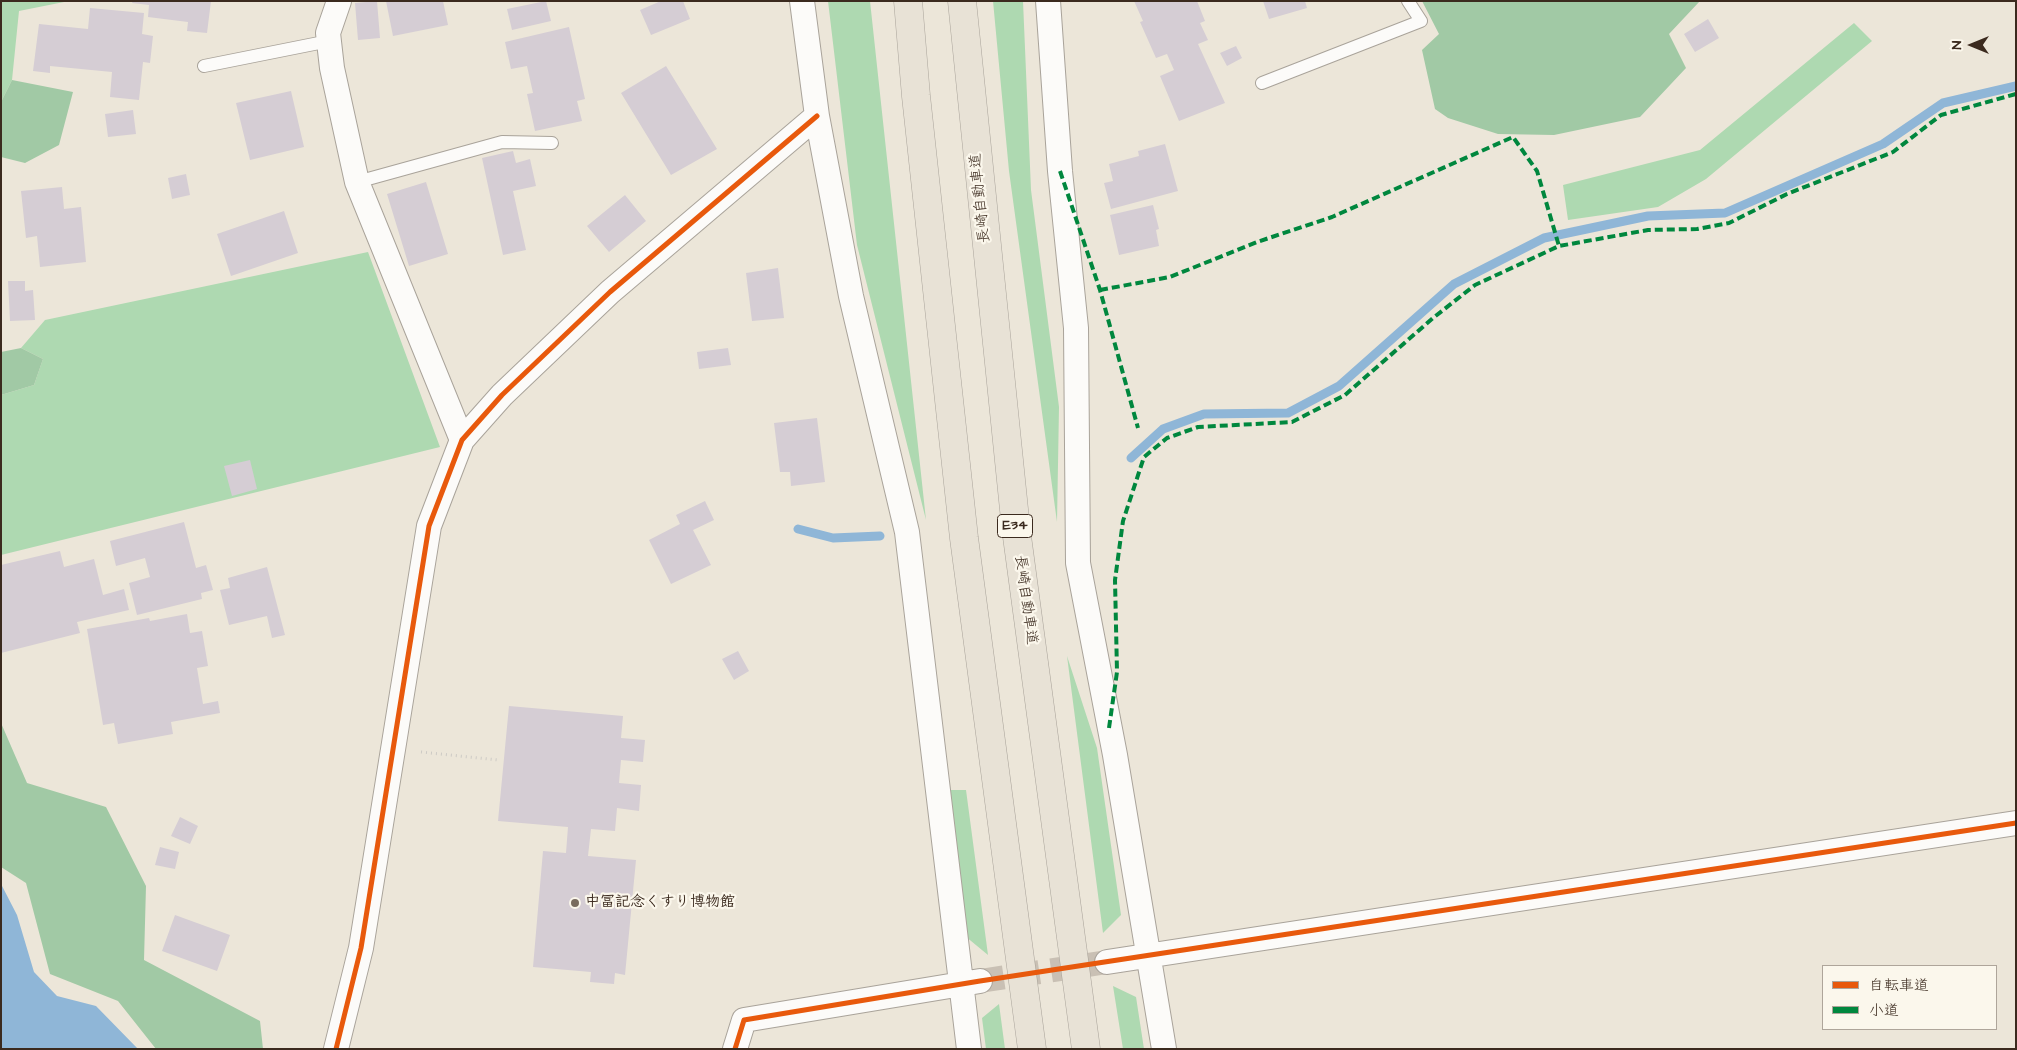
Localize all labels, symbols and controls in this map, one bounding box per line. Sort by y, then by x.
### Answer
north arrow [1947,20,1997,70]
text: N [1947,41,1967,49]
street label: 長崎自動車道 [967,152,995,244]
road number: E34 [998,514,1032,538]
street label: 長崎自動車道 [1010,554,1040,646]
place label: 中冨記念くすり博物館 [585,894,735,912]
marker: 中冨記念くすり博物館 [569,897,581,909]
legend [1822,965,1997,1030]
text: 自転車道 [1869,975,1929,996]
text: 小道 [1869,1000,1899,1021]

